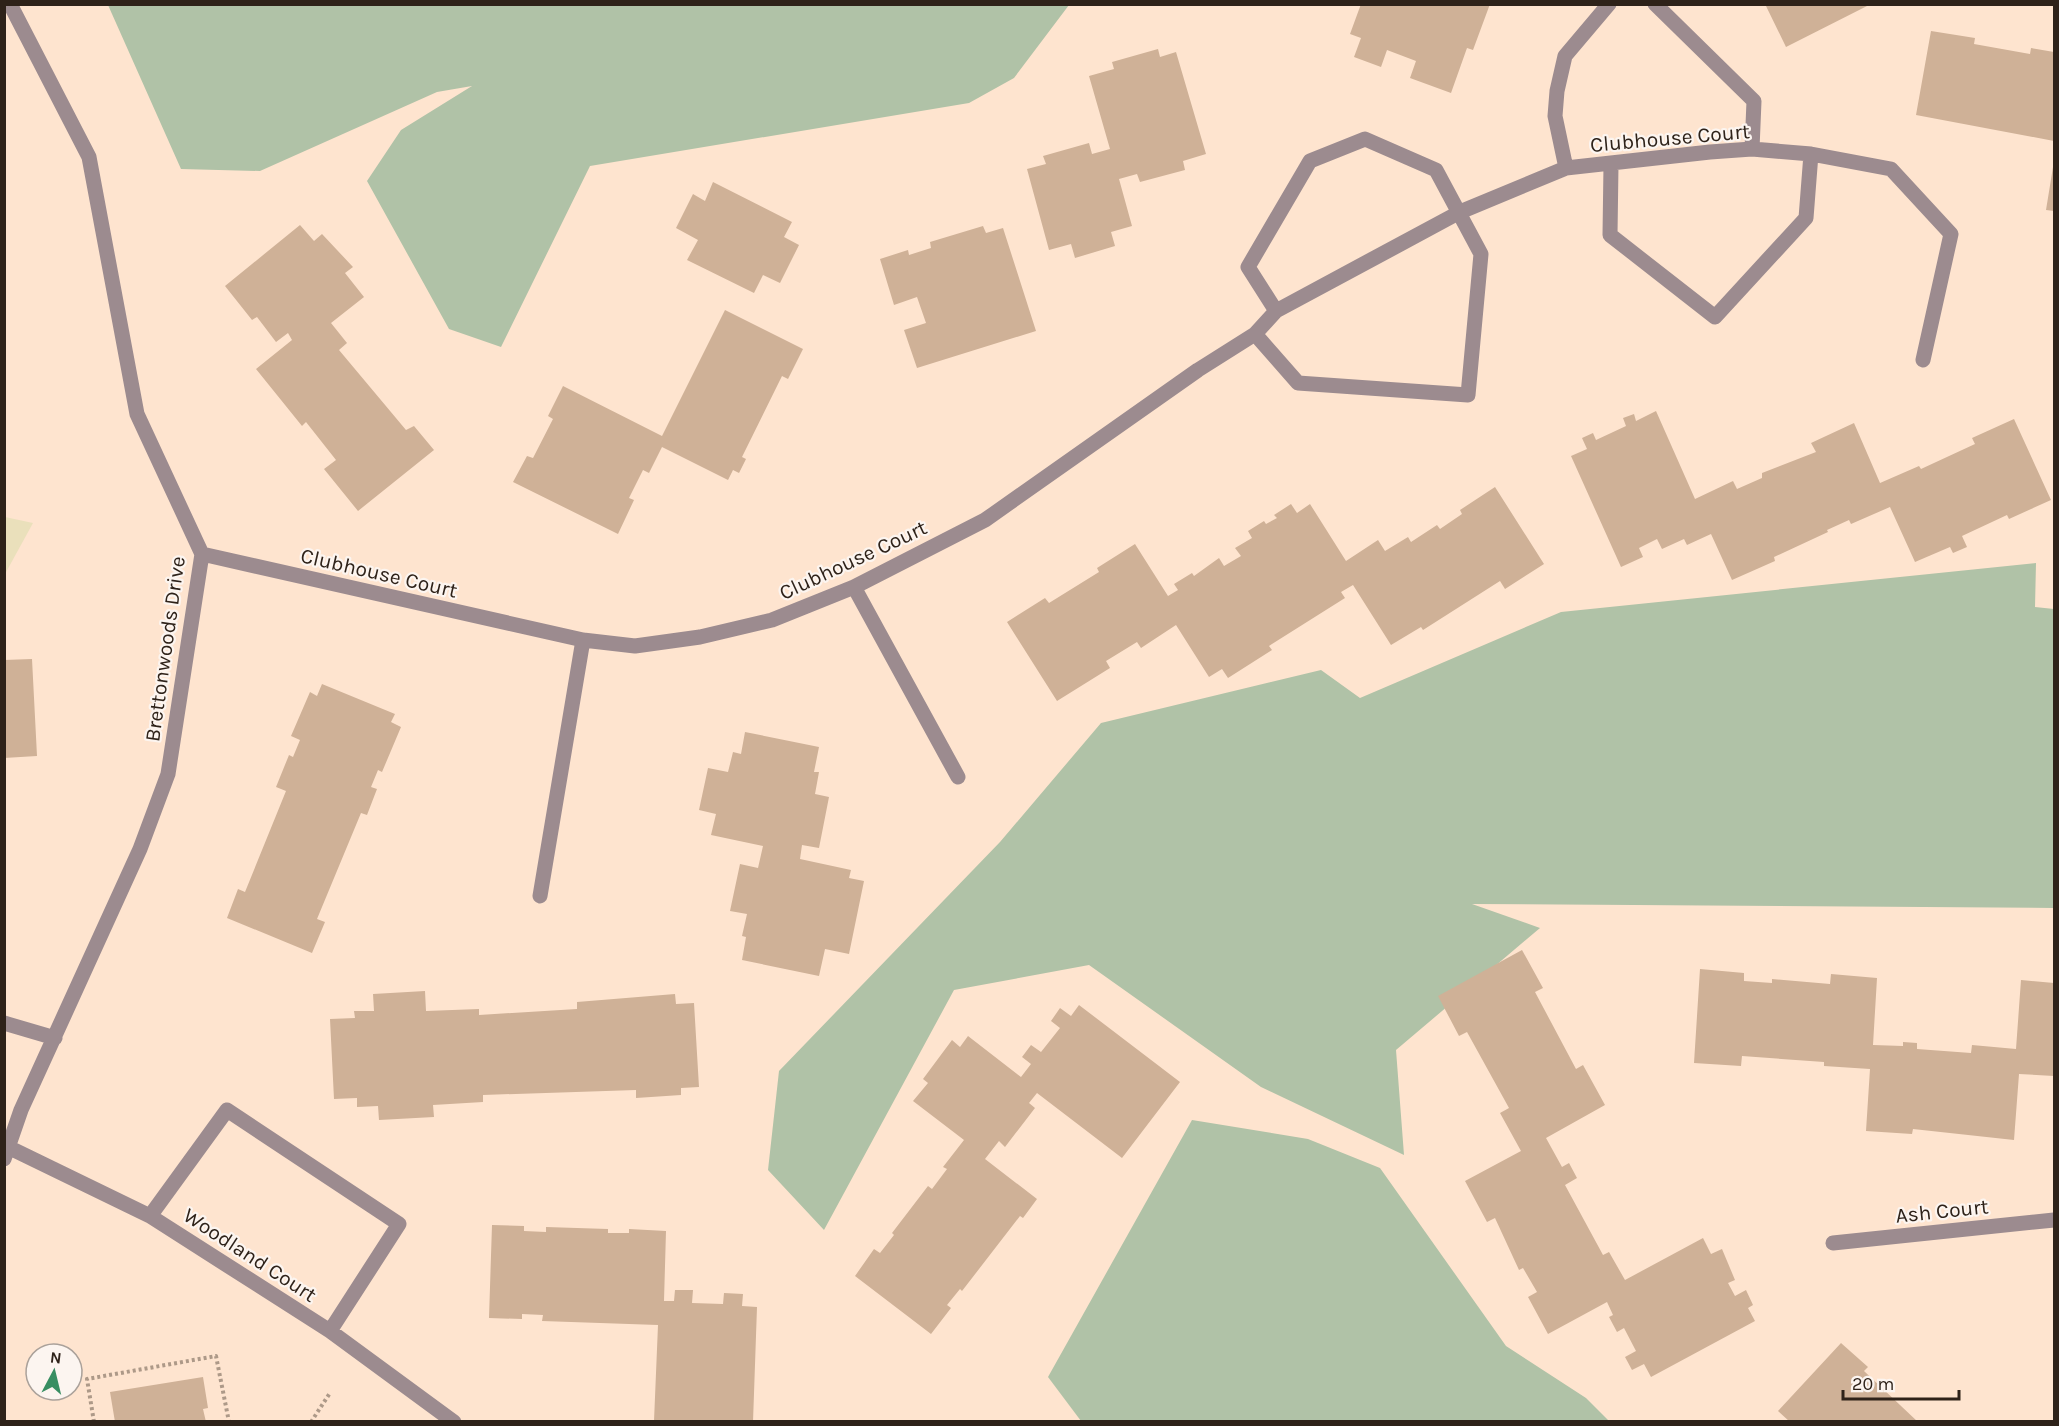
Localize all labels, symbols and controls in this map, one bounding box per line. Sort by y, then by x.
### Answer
street label: Clubhouse Court [1589,119,1751,157]
street label: Clubhouse Court [775,515,931,605]
street label: Clubhouse Court [298,543,460,603]
street label: Brettonwoods Drive [140,555,190,743]
street label: Ash Court [1894,1194,1990,1228]
street label: Woodland Court [179,1203,321,1307]
north arrow [24,1342,84,1402]
text: N [49,1347,63,1368]
scale bar [1843,1363,1958,1401]
text: 20 m [1852,1373,1894,1395]

